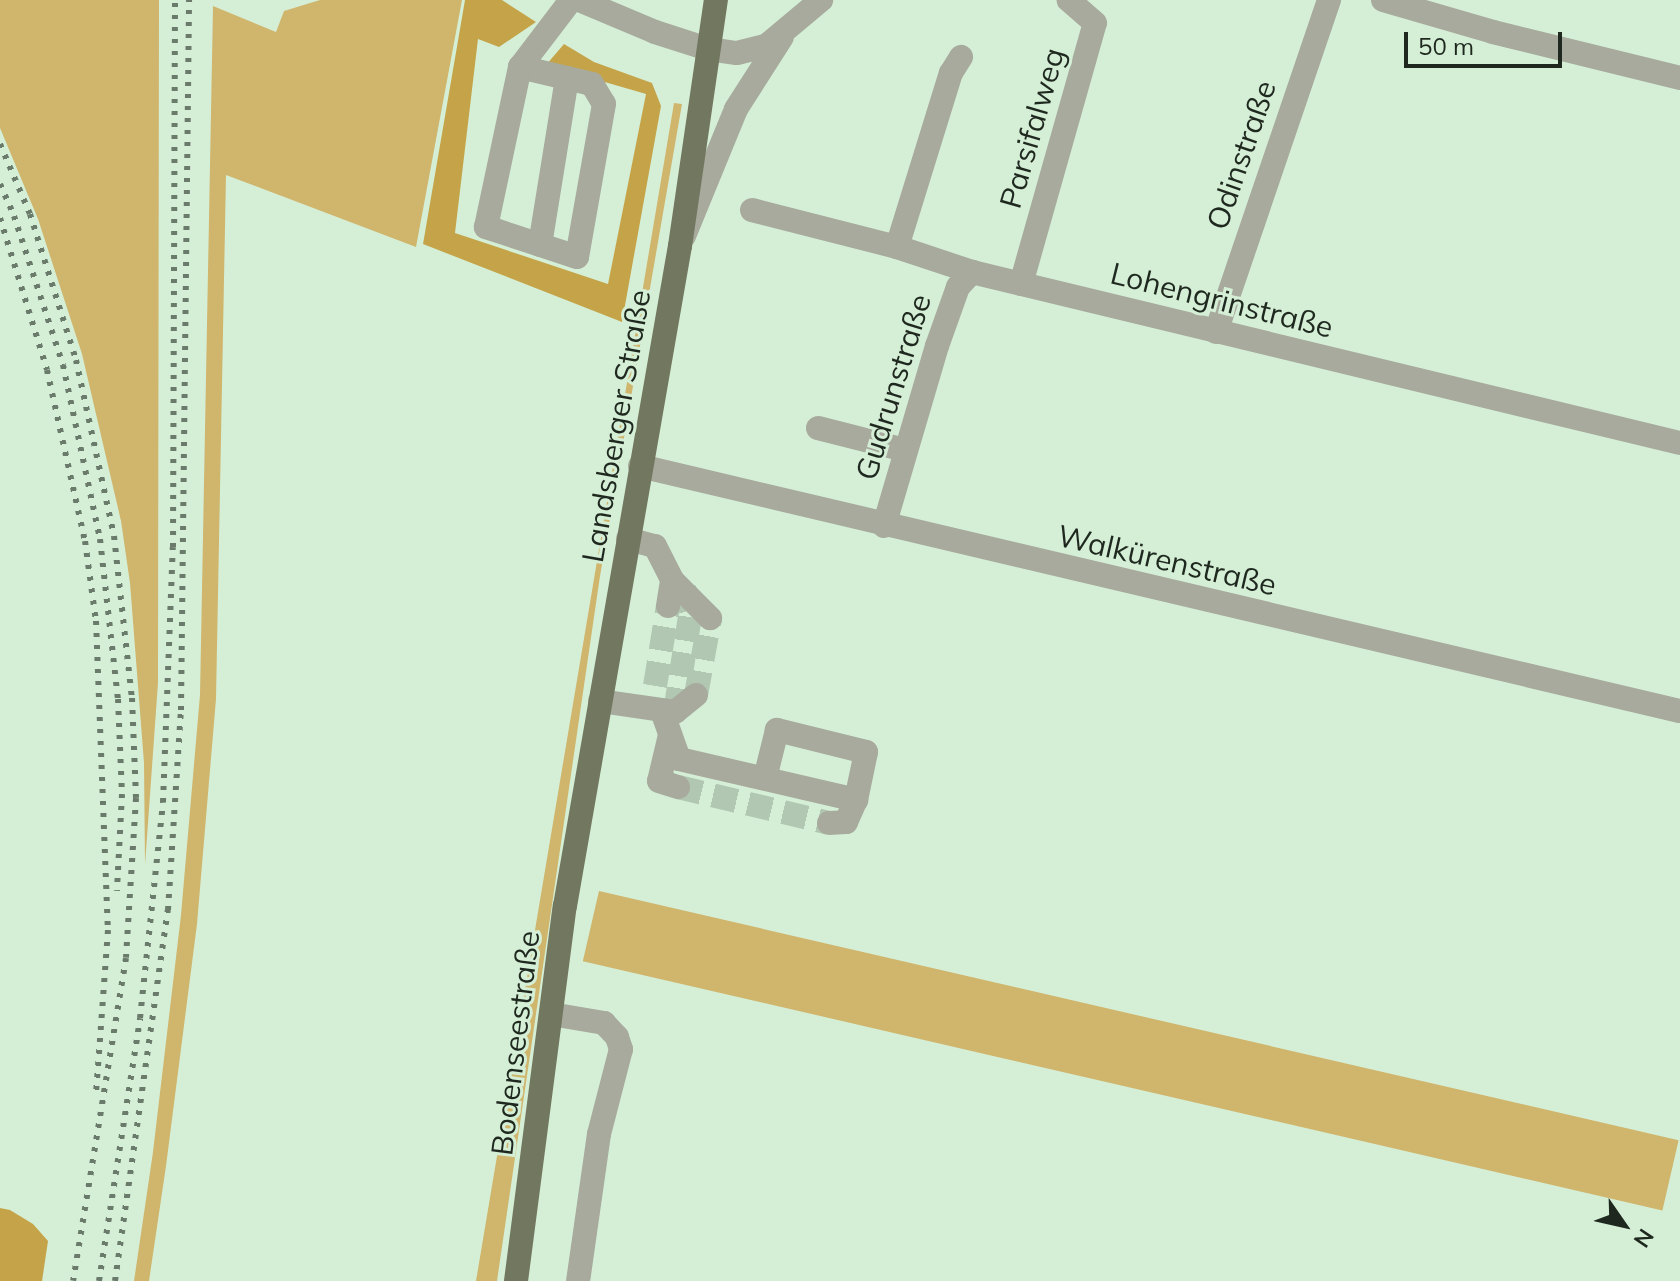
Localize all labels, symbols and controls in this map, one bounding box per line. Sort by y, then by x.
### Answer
scale bar [1408,16,1566,66]
text: 50 m [1418,31,1474,61]
street label: Parsifalweg [992,44,1072,212]
street label: Odinstraße [1199,76,1283,234]
street label: Lohengrinstraße [1107,255,1337,345]
street label: Landsberger Straße [574,287,658,565]
street label: Gudrunstraße [848,290,938,484]
street label: Walkürenstraße [1054,517,1280,603]
street label: Bodenseestraße [483,929,547,1157]
north arrow [1584,1185,1664,1265]
text: N [1628,1224,1660,1253]

